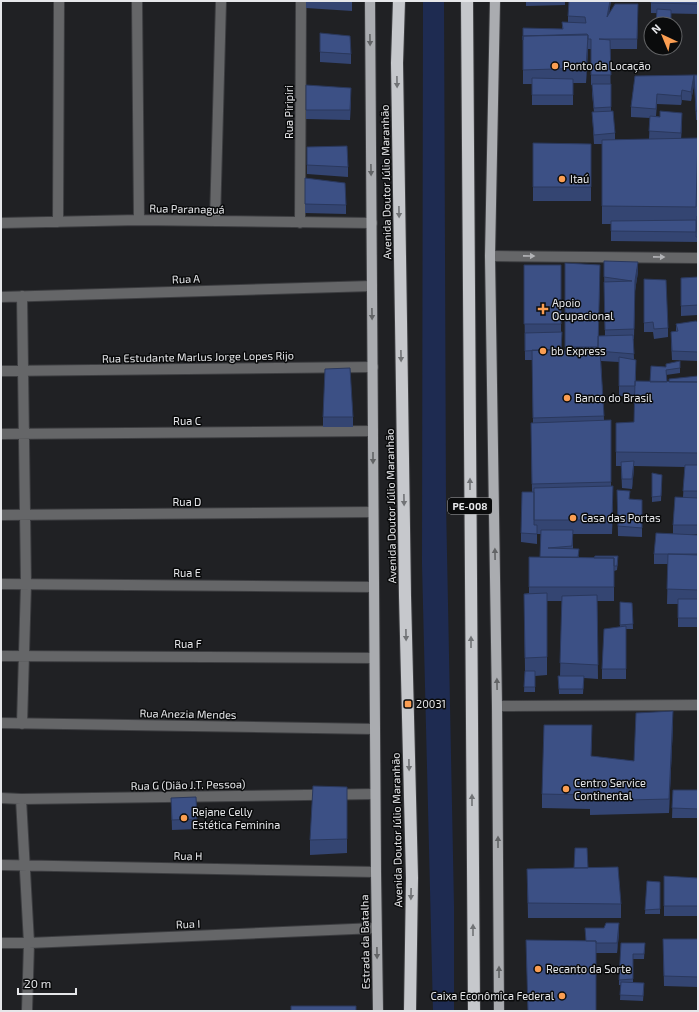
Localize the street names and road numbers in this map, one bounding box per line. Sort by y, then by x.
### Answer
street label: Rua Piripiri [282,85,295,139]
street label: Avenida Doutor Júlio Maranhão [378,105,393,260]
street label: Rua Paranaguá [149,201,225,216]
street label: Rua A [172,272,200,285]
street label: Rua Estudante Marlus Jorge Lopes Rijo [102,348,294,366]
street label: Rua C [173,414,201,427]
street label: Avenida Doutor Júlio Maranhão [383,429,398,584]
street label: Rua D [173,495,201,508]
road number: PE-008 [448,498,492,514]
street label: Rua E [173,566,201,579]
street label: Rua F [174,637,202,650]
street label: Rua Anezia Mendes [139,706,237,721]
street label: Avenida Doutor Júlio Maranhão [389,753,404,908]
street label: Rua G (Dião J.T. Pessoa) [130,777,246,792]
street label: Rua H [173,849,203,862]
street label: Estrada da Batalha [357,895,372,989]
street label: Rua I [176,917,200,930]

